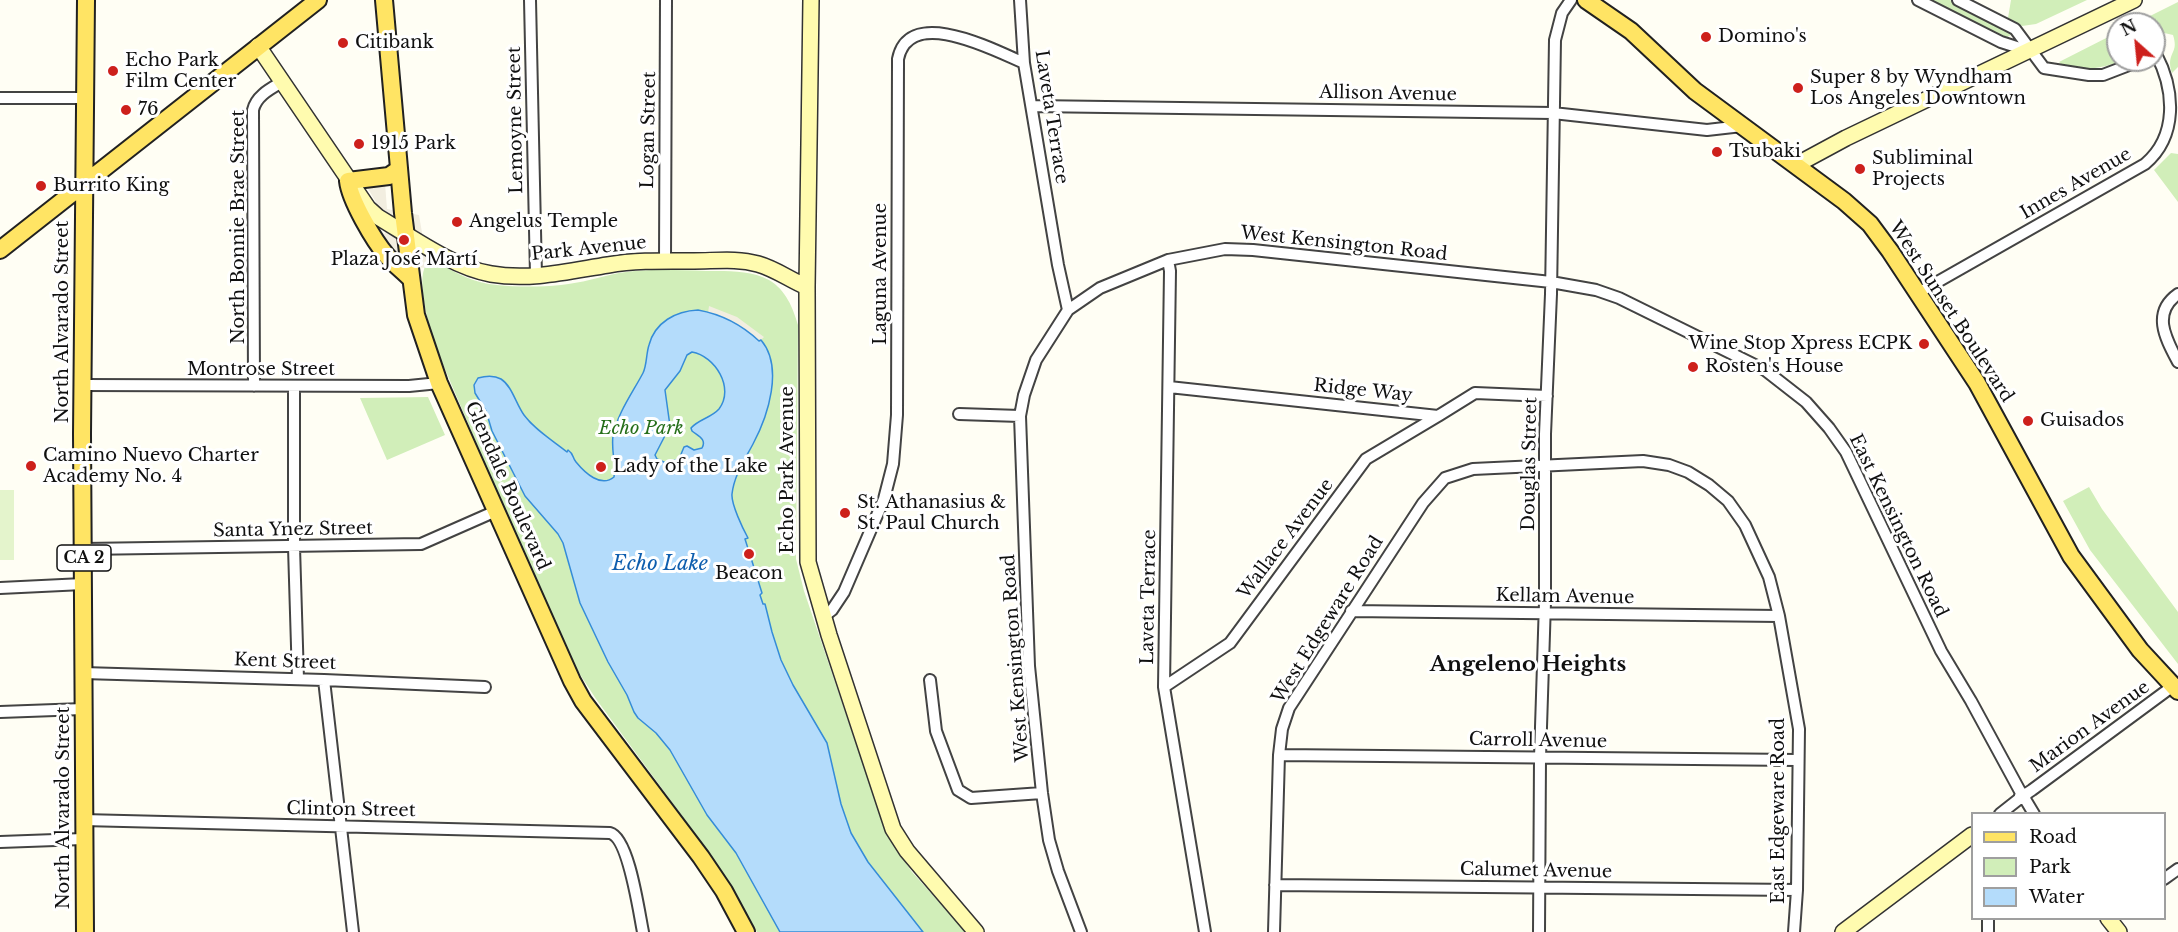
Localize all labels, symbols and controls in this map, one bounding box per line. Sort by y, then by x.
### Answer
north arrow [2106,12,2166,72]
text: N [2117,15,2140,40]
place label: Domino's [1718,26,1807,48]
marker: Domino's [1699,30,1713,44]
place label: Citibank [355,32,434,54]
marker: Citibank [336,36,350,50]
street label: Lemoyne Street [504,46,528,194]
street label: Laveta Terrace [1030,48,1072,186]
place label: Echo Park Film Center [125,50,236,92]
marker: Echo Park Film Center [106,64,120,78]
place label: Super 8 by Wyndham Los Angeles Downtown [1810,67,2026,110]
street label: Logan Street [637,71,661,189]
marker: Super 8 by Wyndham Los Angeles Downtown [1791,81,1805,95]
street label: Allison Avenue [1319,82,1457,106]
place label: 76 [138,99,159,121]
marker: 76 [119,103,133,117]
street label: North Bonnie Brae Street [228,110,250,344]
place label: 1915 Park [371,133,456,155]
marker: 1915 Park [352,137,366,151]
place label: Tsubaki [1729,141,1801,163]
street label: Innes Avenue [2017,144,2135,224]
marker: Tsubaki [1710,145,1724,159]
place label: Subliminal Projects [1872,148,1973,190]
marker: Subliminal Projects [1853,162,1867,176]
place label: Burrito King [53,175,169,197]
marker: Burrito King [34,179,48,193]
street label: Laguna Avenue [870,203,892,345]
place label: Angelus Temple [469,211,618,233]
marker: Angelus Temple [450,215,464,229]
street label: West Sunset Boulevard [1884,217,2018,407]
street label: North Alvarado Street [52,221,74,423]
street label: West Kensington Road [1239,222,1449,266]
street label: Park Avenue [530,232,648,266]
marker: Plaza José Martí [397,233,411,247]
place label: Plaza José Martí [331,249,477,271]
place label: Wine Stop Xpress ECPK [1688,333,1912,355]
marker: Wine Stop Xpress ECPK [1917,337,1931,351]
place label: Rosten's House [1705,356,1844,378]
street label: Montrose Street [187,359,335,381]
marker: Rosten's House [1686,360,1700,374]
street label: Ridge Way [1312,375,1414,407]
street label: Echo Park Avenue [777,386,799,554]
street label: Douglas Street [1518,397,1542,531]
street label: Glendale Boulevard [460,398,554,574]
place label: Guisados [2040,410,2124,432]
marker: Guisados [2021,414,2035,428]
park label: Echo Park [598,418,684,440]
street label: East Kensington Road [1844,431,1952,621]
place label: Camino Nuevo Charter Academy No. 4 [43,445,259,488]
place label: Lady of the Lake [613,456,768,478]
marker: Camino Nuevo Charter Academy No. 4 [24,459,38,473]
marker: Lady of the Lake [594,460,608,474]
street label: Wallace Avenue [1234,475,1338,603]
place label: St. Athanasius & St. Paul Church [857,492,1006,534]
marker: St. Athanasius & St. Paul Church [838,506,852,520]
street label: Santa Ynez Street [213,518,373,542]
street label: Laveta Terrace [1137,529,1161,665]
street label: West Edgeware Road [1268,532,1388,708]
road number: CA 2 [57,545,111,571]
marker: Beacon [742,547,756,561]
water label: Echo Lake [612,552,708,576]
street label: West Kensington Road [998,553,1034,763]
place label: Beacon [715,563,783,585]
street label: Kellam Avenue [1496,585,1634,609]
street label: Kent Street [233,649,337,675]
district label: Angeleno Heights [1430,652,1626,678]
street label: Marion Avenue [2026,676,2154,778]
street label: North Alvarado Street [53,707,75,909]
street label: East Edgeware Road [1768,718,1790,904]
street label: Carroll Avenue [1469,729,1607,753]
street label: Clinton Street [286,798,416,822]
legend [1971,812,2166,920]
text: Road [2029,826,2077,848]
text: Park [2029,856,2071,878]
street label: Calumet Avenue [1460,859,1612,883]
text: Water [2029,886,2084,908]

